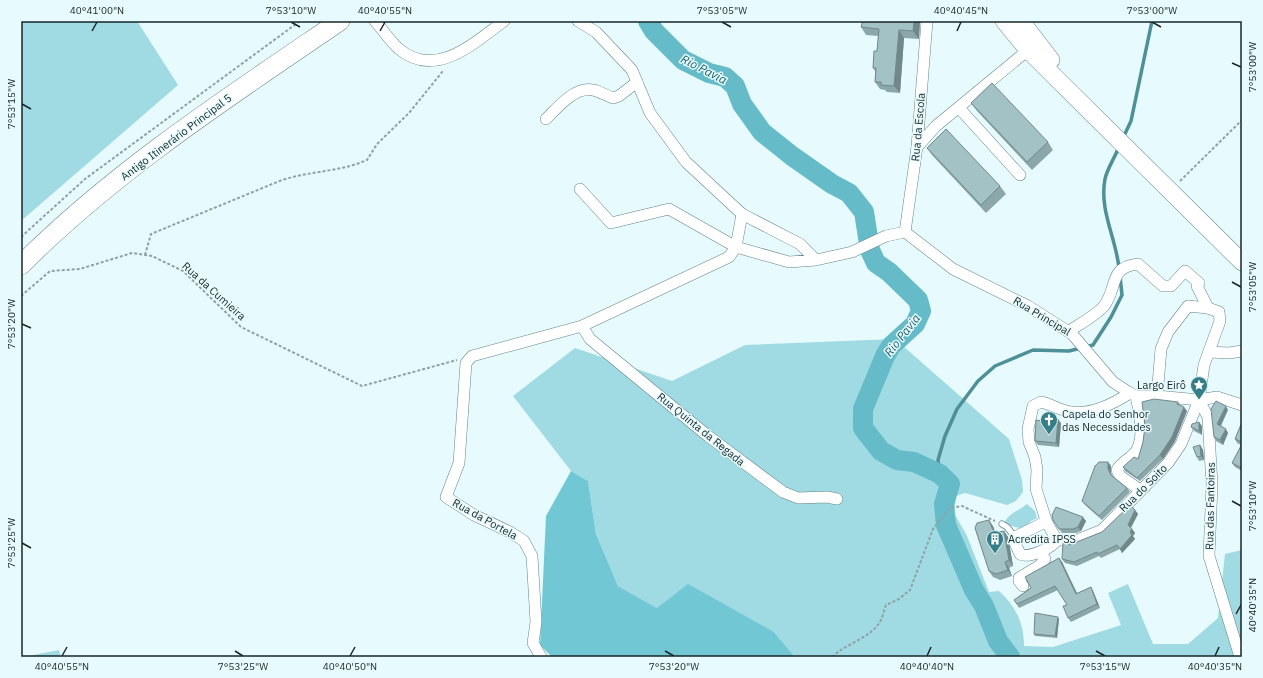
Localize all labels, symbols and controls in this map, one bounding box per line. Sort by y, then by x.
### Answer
text: 40°41'00"N [70,4,124,17]
text: 7°53'10"W [266,4,316,17]
text: 40°40'55"N [358,4,412,17]
text: 7°53'05"W [697,4,747,17]
text: 40°40'45"N [934,4,988,17]
text: 7°53'00"W [1127,4,1177,17]
text: 7°53'00"W [1246,42,1259,92]
water label: Rio Pavia [678,51,730,87]
text: 7°53'15"W [5,79,18,129]
street label: Antigo Itinerário Principal 5 [118,91,234,183]
street label: Rua da Escola [908,92,928,162]
street label: Rua da Cumieira [179,259,249,323]
text: 7°53'05"W [1246,262,1259,312]
street label: Rua Principal [1011,293,1073,339]
text: 7°53'20"W [5,299,18,349]
water label: Rio Pavia [881,311,923,359]
place icon: Largo Eirô [1189,375,1209,400]
place label: Largo Eirô [1137,378,1186,392]
street label: Rua Quinta da Regada [654,389,748,469]
place label: Capela do Senhor das Necessidades [1062,407,1151,434]
church icon: Capela do Senhor das Necessidades [1039,410,1059,435]
street label: Rua do Soito [1116,461,1170,515]
street label: Rua das Fantoiras [1202,462,1218,550]
text: 7°53'10"W [1246,481,1259,531]
street label: Rua da Portela [450,495,520,543]
text: 7°53'25"W [5,518,18,568]
building icon: Acredita IPSS [985,529,1005,554]
place label: Acredita IPSS [1008,532,1076,546]
text: 40°40'35"N [1246,578,1259,632]
text: 40°40'55"N [35,660,89,673]
text: 7°53'25"W [218,660,268,673]
text: 40°40'50"N [323,660,377,673]
text: 7°53'20"W [649,660,699,673]
text: 40°40'40"N [900,660,954,673]
text: 7°53'15"W [1080,660,1130,673]
text: 40°40'35"N [1188,660,1242,673]

